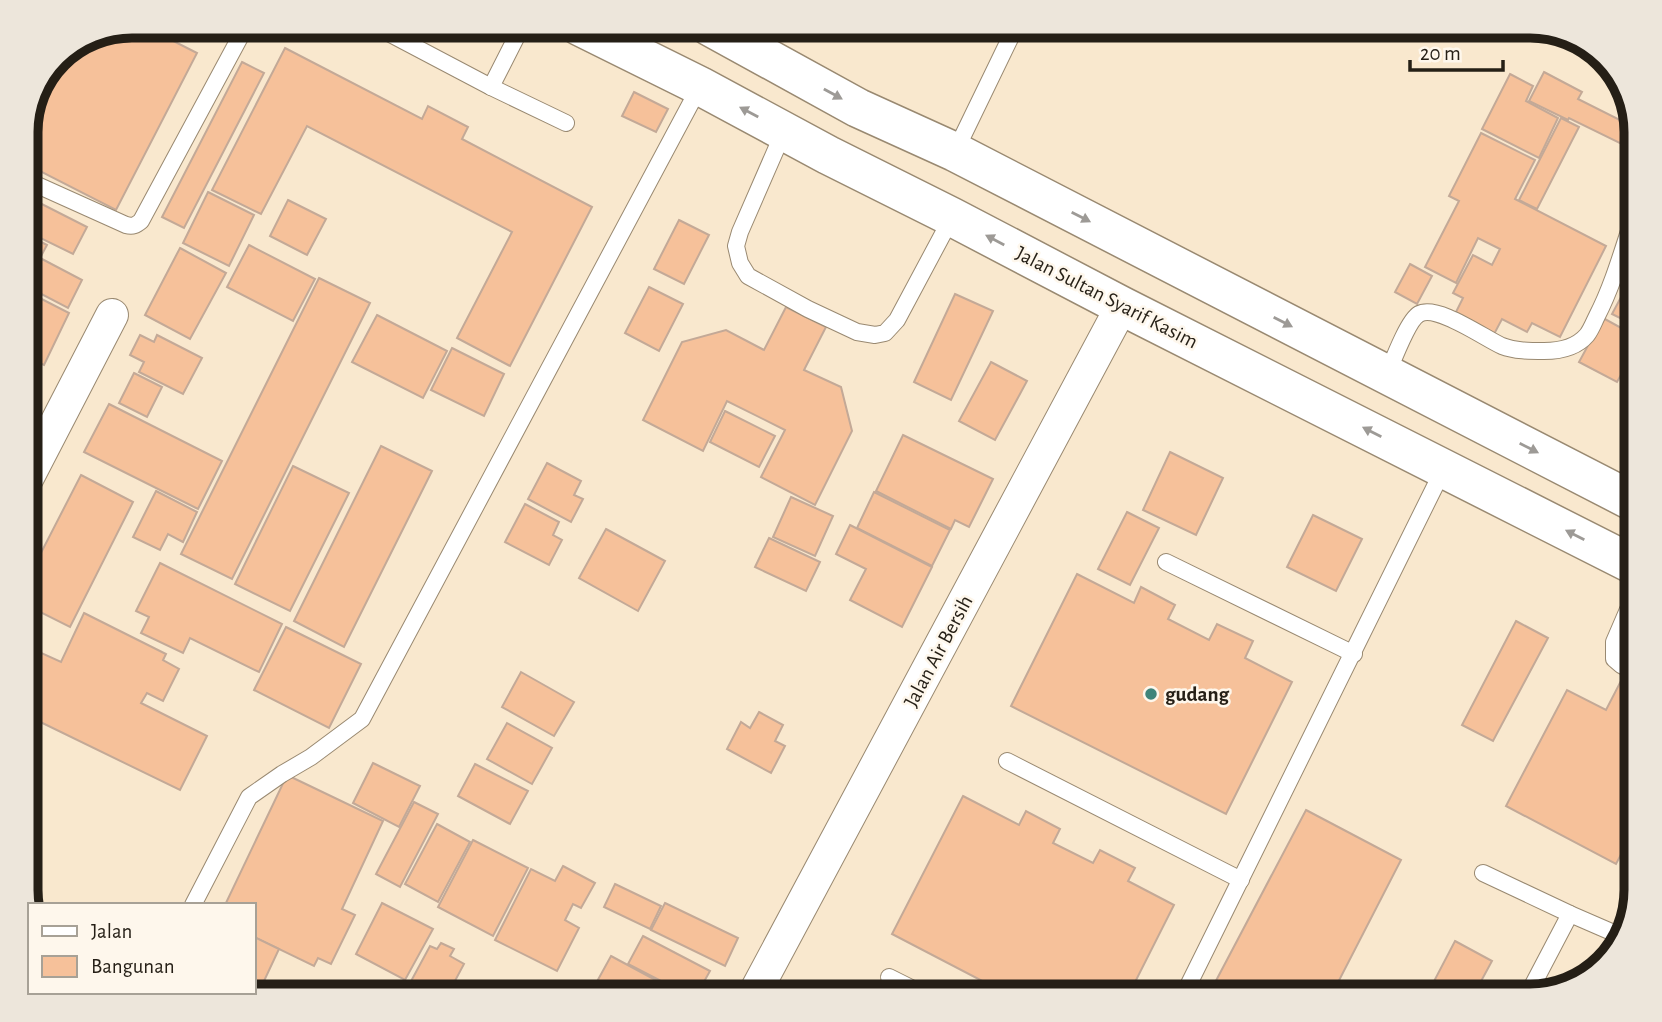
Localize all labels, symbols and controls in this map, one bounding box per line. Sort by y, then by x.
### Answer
scale bar [1410,28,1503,72]
text: 20 m [1420,43,1461,64]
one-way arrow [823,88,843,100]
one-way arrow [739,106,759,118]
one-way arrow [1071,211,1091,223]
one-way arrow [984,234,1004,246]
street label: Jalan Sultan Syarif Kasim [1012,242,1201,352]
one-way arrow [1273,316,1293,327]
one-way arrow [1362,427,1382,438]
one-way arrow [1519,442,1539,454]
one-way arrow [1565,529,1585,540]
street label: Jalan Air Bersih [900,592,977,711]
place label: gudang [1165,684,1230,705]
marker: gudang [1143,686,1159,702]
legend [28,903,256,994]
text: Jalan [91,921,132,942]
text: Bangunan [91,956,175,977]

